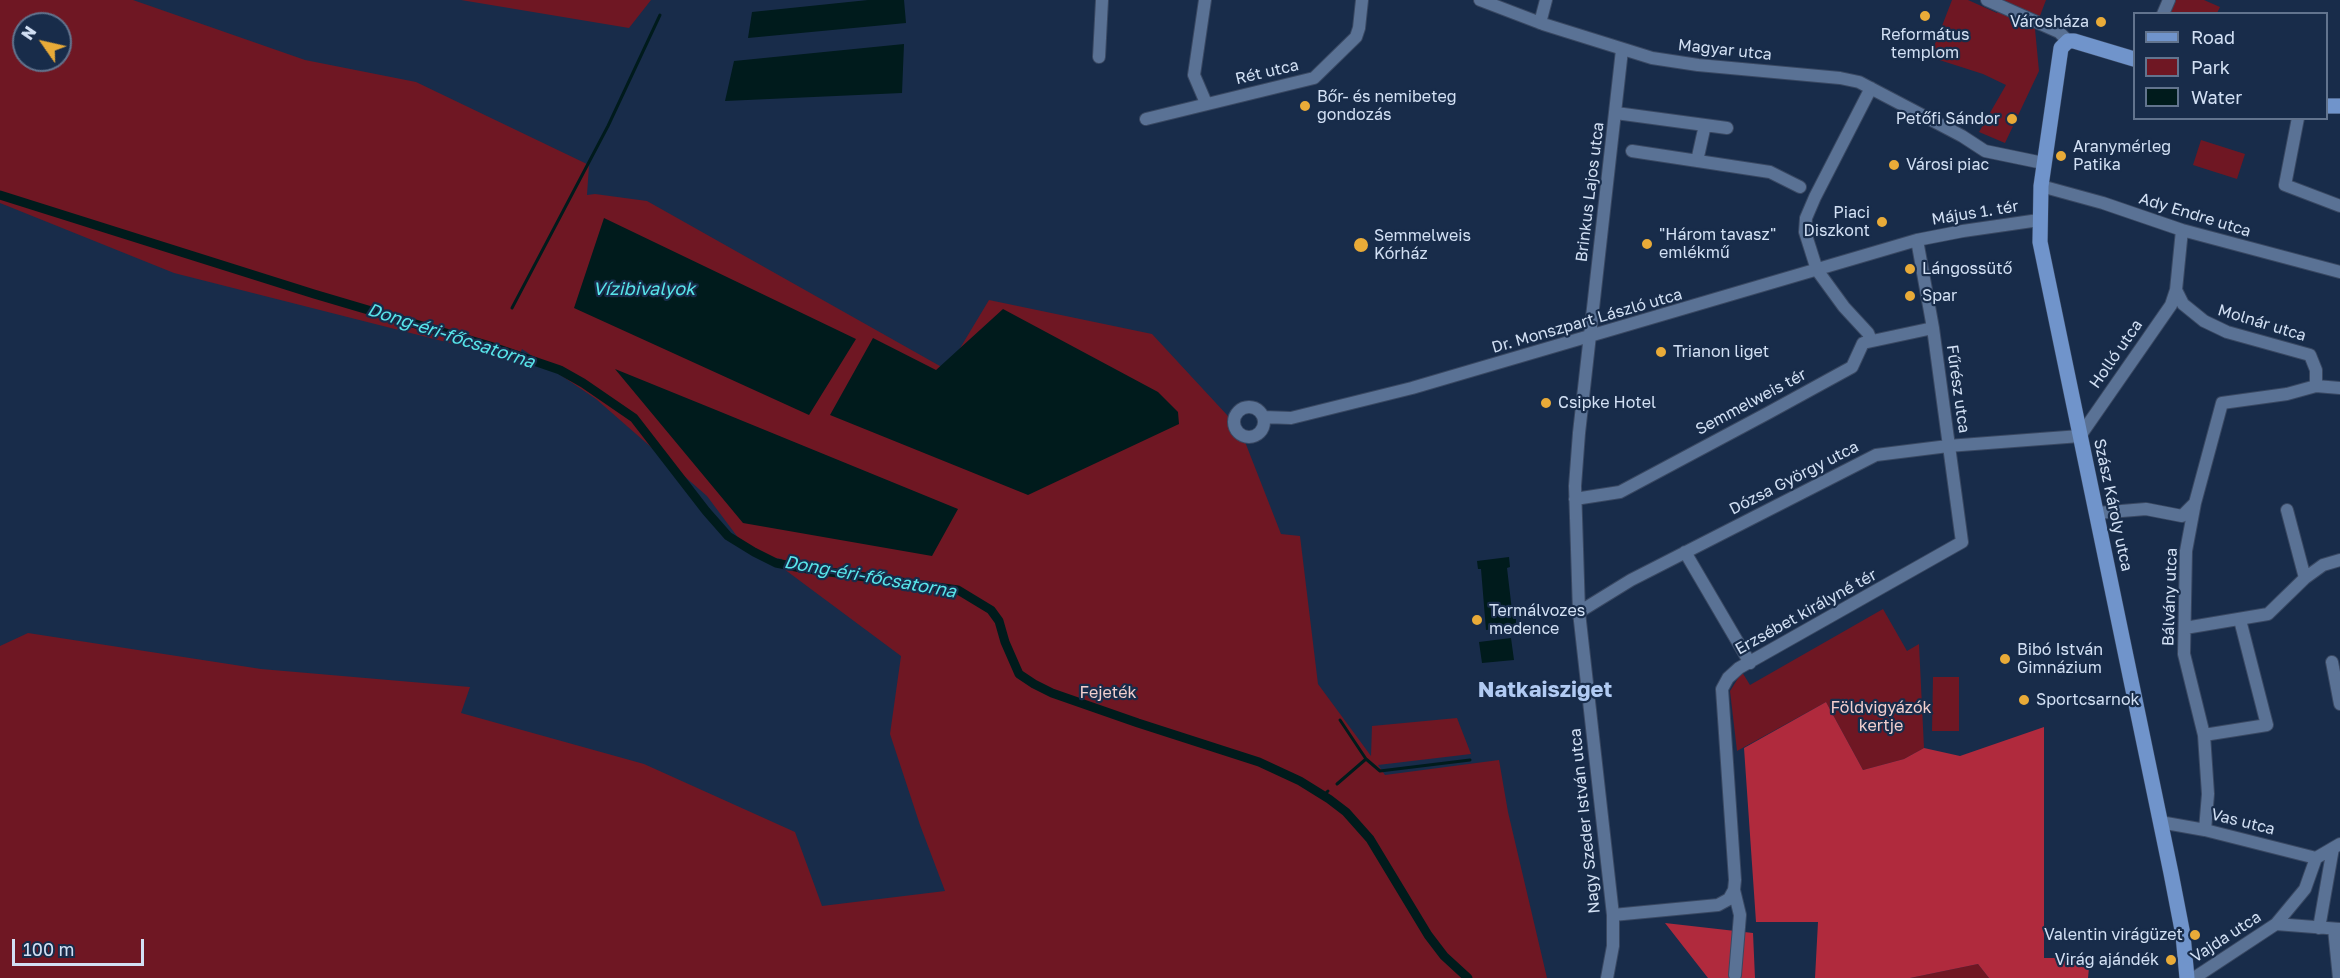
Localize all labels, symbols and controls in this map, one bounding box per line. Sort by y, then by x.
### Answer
marker: Református templom [1918,9,1932,23]
north arrow [12,12,72,72]
place label: Városháza [2010,12,2089,32]
legend [2133,12,2328,120]
marker: Városháza [2094,15,2108,29]
text: N [17,22,40,44]
place label: Református templom [1881,25,1969,63]
text: Road [2191,26,2235,48]
street label: Magyar utca [1677,36,1773,64]
street label: Rét utca [1234,55,1300,89]
text: Park [2191,56,2230,78]
text: Water [2191,86,2242,108]
place label: Bőr- és nemibeteg gondozás [1317,87,1457,125]
marker: Bőr- és nemibeteg gondozás [1298,99,1312,113]
place label: Petőfi Sándor [1896,109,2000,129]
marker: Petőfi Sándor [2005,112,2019,126]
street label: Brinkus Lajos utca [1572,121,1608,263]
place label: Aranymérleg Patika [2073,137,2171,175]
marker: Aranymérleg Patika [2054,149,2068,163]
place label: Városi piac [1906,155,1989,175]
marker: Városi piac [1887,158,1901,172]
street label: Ady Endre utca [2137,189,2253,241]
street label: Május 1. tér [1930,197,2020,229]
place label: Piaci Diszkont [1803,203,1870,241]
marker: Piaci Diszkont [1875,215,1889,229]
place label: "Három tavasz" emlékmű [1659,225,1776,263]
place label: Semmelweis Kórház [1374,226,1471,264]
marker: Semmelweis Kórház [1352,236,1370,254]
marker: "Három tavasz" emlékmű [1640,237,1654,251]
place label: Lángossütő [1922,259,2012,279]
marker: Lángossütő [1903,262,1917,276]
water label: Vízibivalyok [593,278,695,300]
street label: Dr. Monszpart László utca [1489,285,1685,357]
place label: Spar [1922,286,1957,306]
marker: Spar [1903,289,1917,303]
water label: Dong-éri-főcsatorna [365,299,537,373]
street label: Molnár utca [2215,300,2309,346]
street label: Holló utca [2085,316,2147,392]
place label: Trianon liget [1673,342,1769,362]
street label: Fűrész utca [1942,344,1974,434]
marker: Trianon liget [1654,345,1668,359]
street label: Semmelweis tér [1692,365,1810,439]
place label: Csipke Hotel [1558,393,1656,413]
marker: Csipke Hotel [1539,396,1553,410]
street label: Dózsa György utca [1726,437,1862,519]
street label: Szász Károly utca [2090,437,2136,573]
street label: Bálvány utca [2159,547,2181,647]
water label: Dong-éri-főcsatorna [782,551,958,603]
street label: Erzsébet királyné tér [1732,565,1880,659]
place label: Termálvozes medence [1489,601,1585,639]
marker: Termálvozes medence [1470,613,1484,627]
place label: Bibó István Gimnázium [2017,640,2103,678]
marker: Bibó István Gimnázium [1998,652,2012,666]
district label: Natkaisziget [1478,677,1612,703]
park label: Fejeték [1080,683,1136,703]
place label: Sportcsarnok [2036,690,2140,710]
marker: Sportcsarnok [2017,693,2031,707]
park label: Földvigyázók kertje [1830,698,1932,736]
street label: Nagy Szeder István utca [1566,727,1604,915]
street label: Vas utca [2209,805,2277,839]
street label: Vajda utca [2187,907,2265,967]
place label: Valentin virágüzet [2044,925,2183,945]
scale bar [15,927,147,965]
marker: Valentin virágüzet [2188,928,2202,942]
text: 100 m [23,938,74,960]
place label: Virág ajándék [2055,950,2159,970]
marker: Virág ajándék [2164,953,2178,967]

